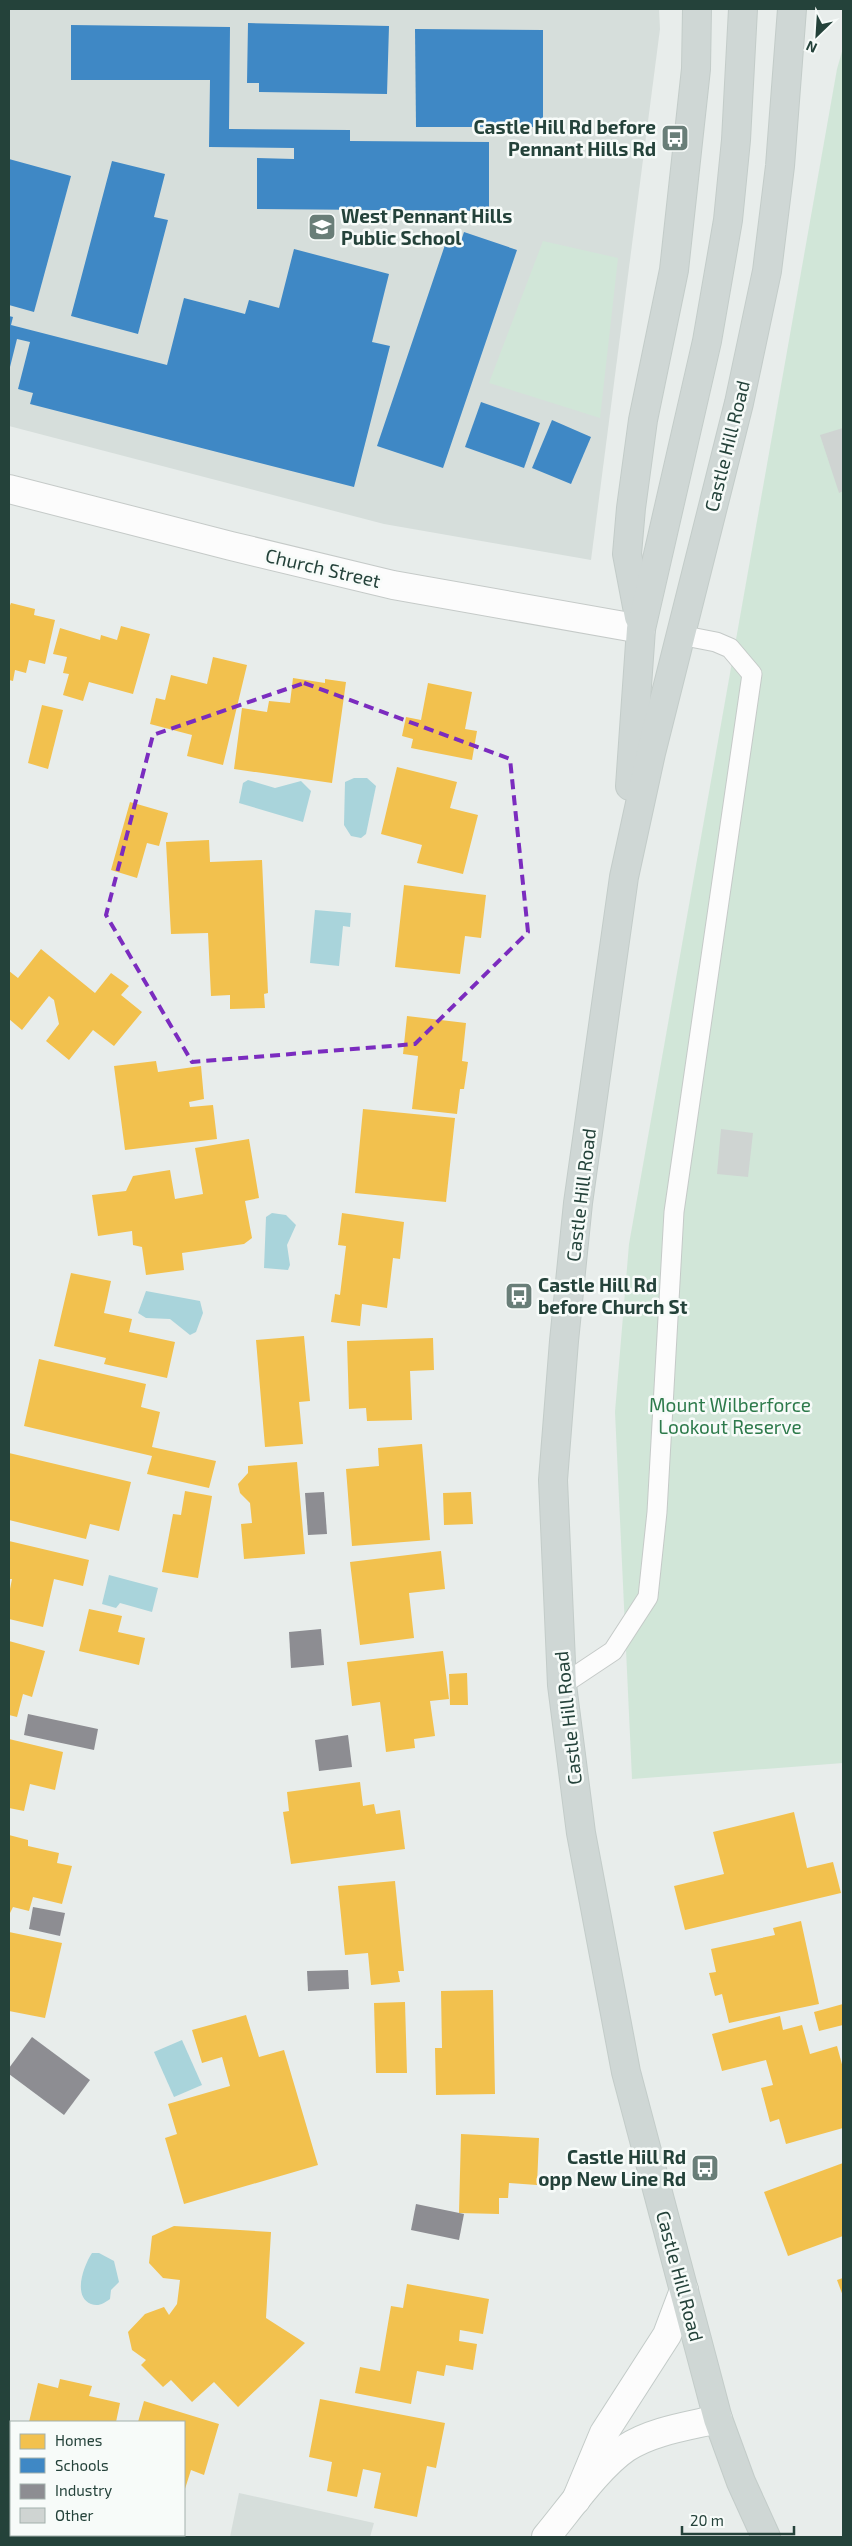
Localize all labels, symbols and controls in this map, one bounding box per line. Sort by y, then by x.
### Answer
north arrow [792,10,842,60]
text: N [803,37,819,57]
place label: Castle Hill Rd before Pennant Hills Rd [473,115,656,160]
bus stop icon: Castle Hill Rd before Pennant Hills Rd [660,123,690,153]
place label: West Pennant Hills Public School [341,204,512,249]
school or university icon: West Pennant Hills Public School [307,212,337,242]
street label: Castle Hill Road [699,378,754,514]
street label: Church Street [263,543,383,592]
street label: Castle Hill Road [561,1127,600,1263]
place label: Castle Hill Rd before Church St [538,1273,688,1318]
bus stop icon: Castle Hill Rd before Church St [504,1281,534,1311]
park label: Mount Wilberforce Lookout Reserve [649,1393,811,1438]
street label: Castle Hill Road [549,1650,586,1786]
place label: Castle Hill Rd opp New Line Rd [538,2145,686,2190]
bus stop icon: Castle Hill Rd opp New Line Rd [690,2153,720,2183]
street label: Castle Hill Road [652,2208,709,2344]
legend [10,2421,185,2536]
text: Homes [55,2431,102,2449]
text: Schools [55,2456,109,2474]
text: Industry [55,2481,112,2499]
scale bar [682,2504,794,2536]
text: Other [55,2506,94,2524]
text: 20 m [690,2511,724,2529]

